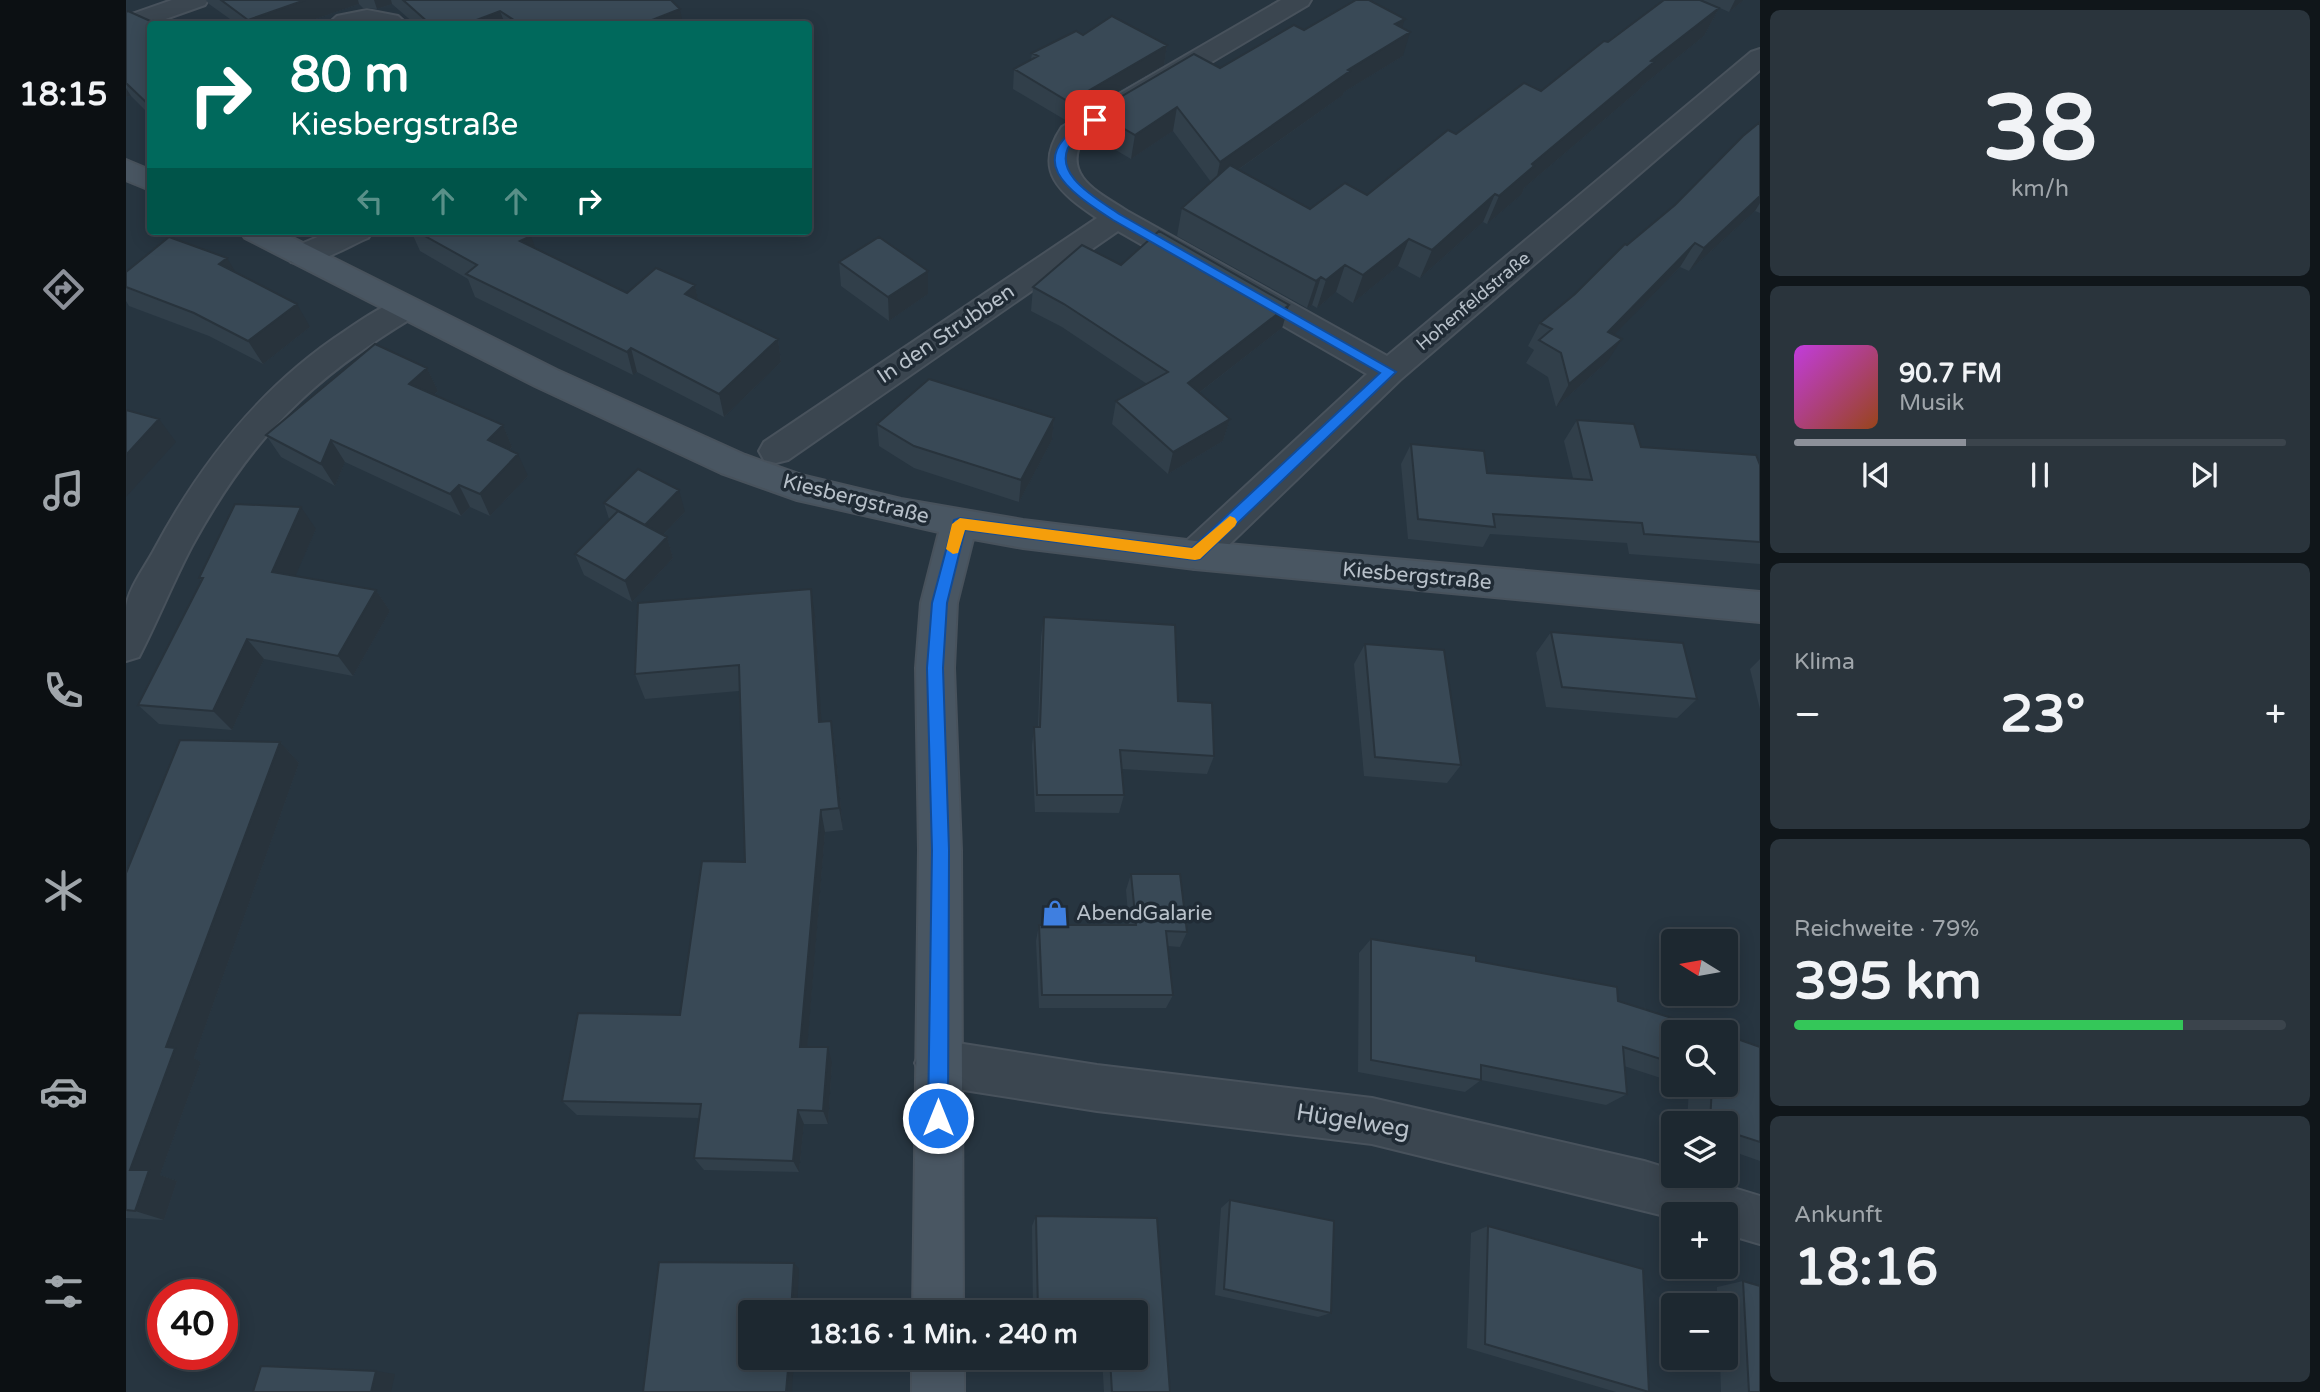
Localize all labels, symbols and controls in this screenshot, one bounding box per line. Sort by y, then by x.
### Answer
text: 80 m [290,46,409,105]
icon: right [175,49,266,140]
text: 38 [1983,74,2097,184]
text: 18:15 [19,76,107,114]
pin [1065,90,1125,150]
icon: arrive [1076,101,1114,139]
text: Kiesbergstraße [290,106,518,144]
text: km/h [2011,175,2069,203]
icon: left [351,182,389,220]
icon: ahead [424,182,462,220]
icon: ahead [497,182,535,220]
icon: right [570,182,608,220]
street label: Hohenfeldstraße [1411,247,1535,355]
icon: directions [39,265,88,314]
street label: In den Strubben [873,279,1019,389]
text: 90.7 FM [1899,358,2002,389]
text: Musik [1899,389,1964,417]
icon: previous [1857,456,1895,494]
icon: pause [2021,456,2059,494]
icon: next [2185,456,2223,494]
icon: music [39,466,88,515]
street label: Kiesbergstraße [780,469,932,529]
street label: Kiesbergstraße [1341,557,1493,595]
text: Klima [1794,648,1855,676]
icon: phone [39,666,88,715]
text: 23° [2000,683,2085,746]
text: − [1794,692,1821,738]
text: + [2265,692,2286,738]
icon: climate [39,866,88,915]
shop icon: AbendGalarie [1040,898,1070,928]
place label: AbendGalarie [1076,901,1212,926]
text: Reichweite · 79% [1794,915,1979,943]
north arrow [1661,929,1738,1006]
map controls [1661,929,1738,1370]
text: 395 km [1794,950,1982,1013]
button: search [1661,1020,1738,1097]
icon: car [39,1067,88,1116]
position arrow [901,1081,975,1155]
street label: Hügelweg [1294,1098,1412,1144]
button: layers [1661,1111,1738,1188]
text: Ankunft [1794,1201,1883,1229]
button: + [1661,1202,1738,1279]
text: 18:16 [1794,1236,1938,1299]
icon: filters [39,1267,88,1316]
speed limit sign: 40 [147,1279,238,1370]
button: − [1661,1293,1738,1370]
text: 18:16 · 1 Min. · 240 m [808,1319,1078,1350]

